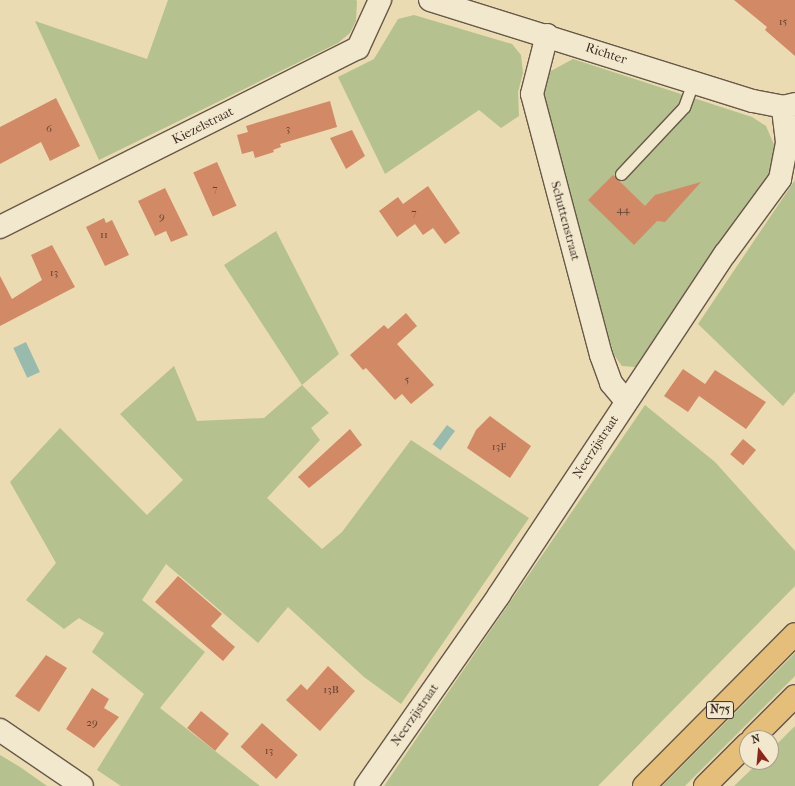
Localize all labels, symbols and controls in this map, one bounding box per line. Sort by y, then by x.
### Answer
house number: 15 [779,15,787,29]
street label: Richter [583,40,629,68]
street label: Kiezelstraat [170,104,236,148]
house number: 6 [46,122,52,136]
house number: 3 [286,122,290,136]
street label: Schuttenstraat [547,180,583,262]
house number: 7 [212,182,218,196]
house number: 44 [616,203,630,217]
house number: 7 [411,206,417,220]
house number: 9 [159,210,165,224]
house number: 11 [100,228,108,242]
house number: 13 [50,266,58,280]
house number: 5 [405,373,409,387]
street label: Neerzijstraat [570,412,622,482]
house number: 13F [492,440,506,454]
street label: Neerzijstraat [388,681,442,749]
house number: 13B [323,683,339,697]
road number: N75 [705,700,735,720]
house number: 29 [86,716,98,730]
north arrow [739,730,779,770]
text: N [750,732,762,746]
house number: 13 [265,744,273,758]

